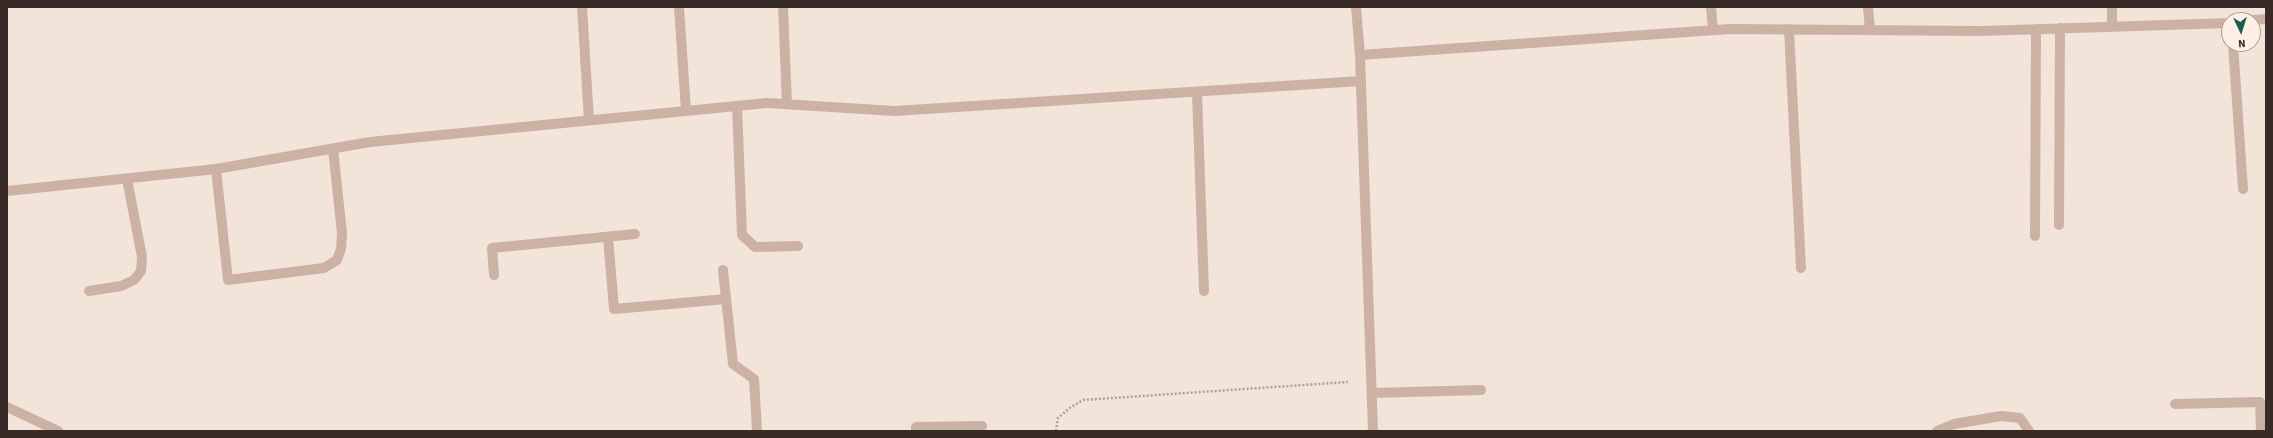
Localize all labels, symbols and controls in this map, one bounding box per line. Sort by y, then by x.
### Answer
north arrow [2221,12,2261,52]
text: N [2238,36,2246,51]

